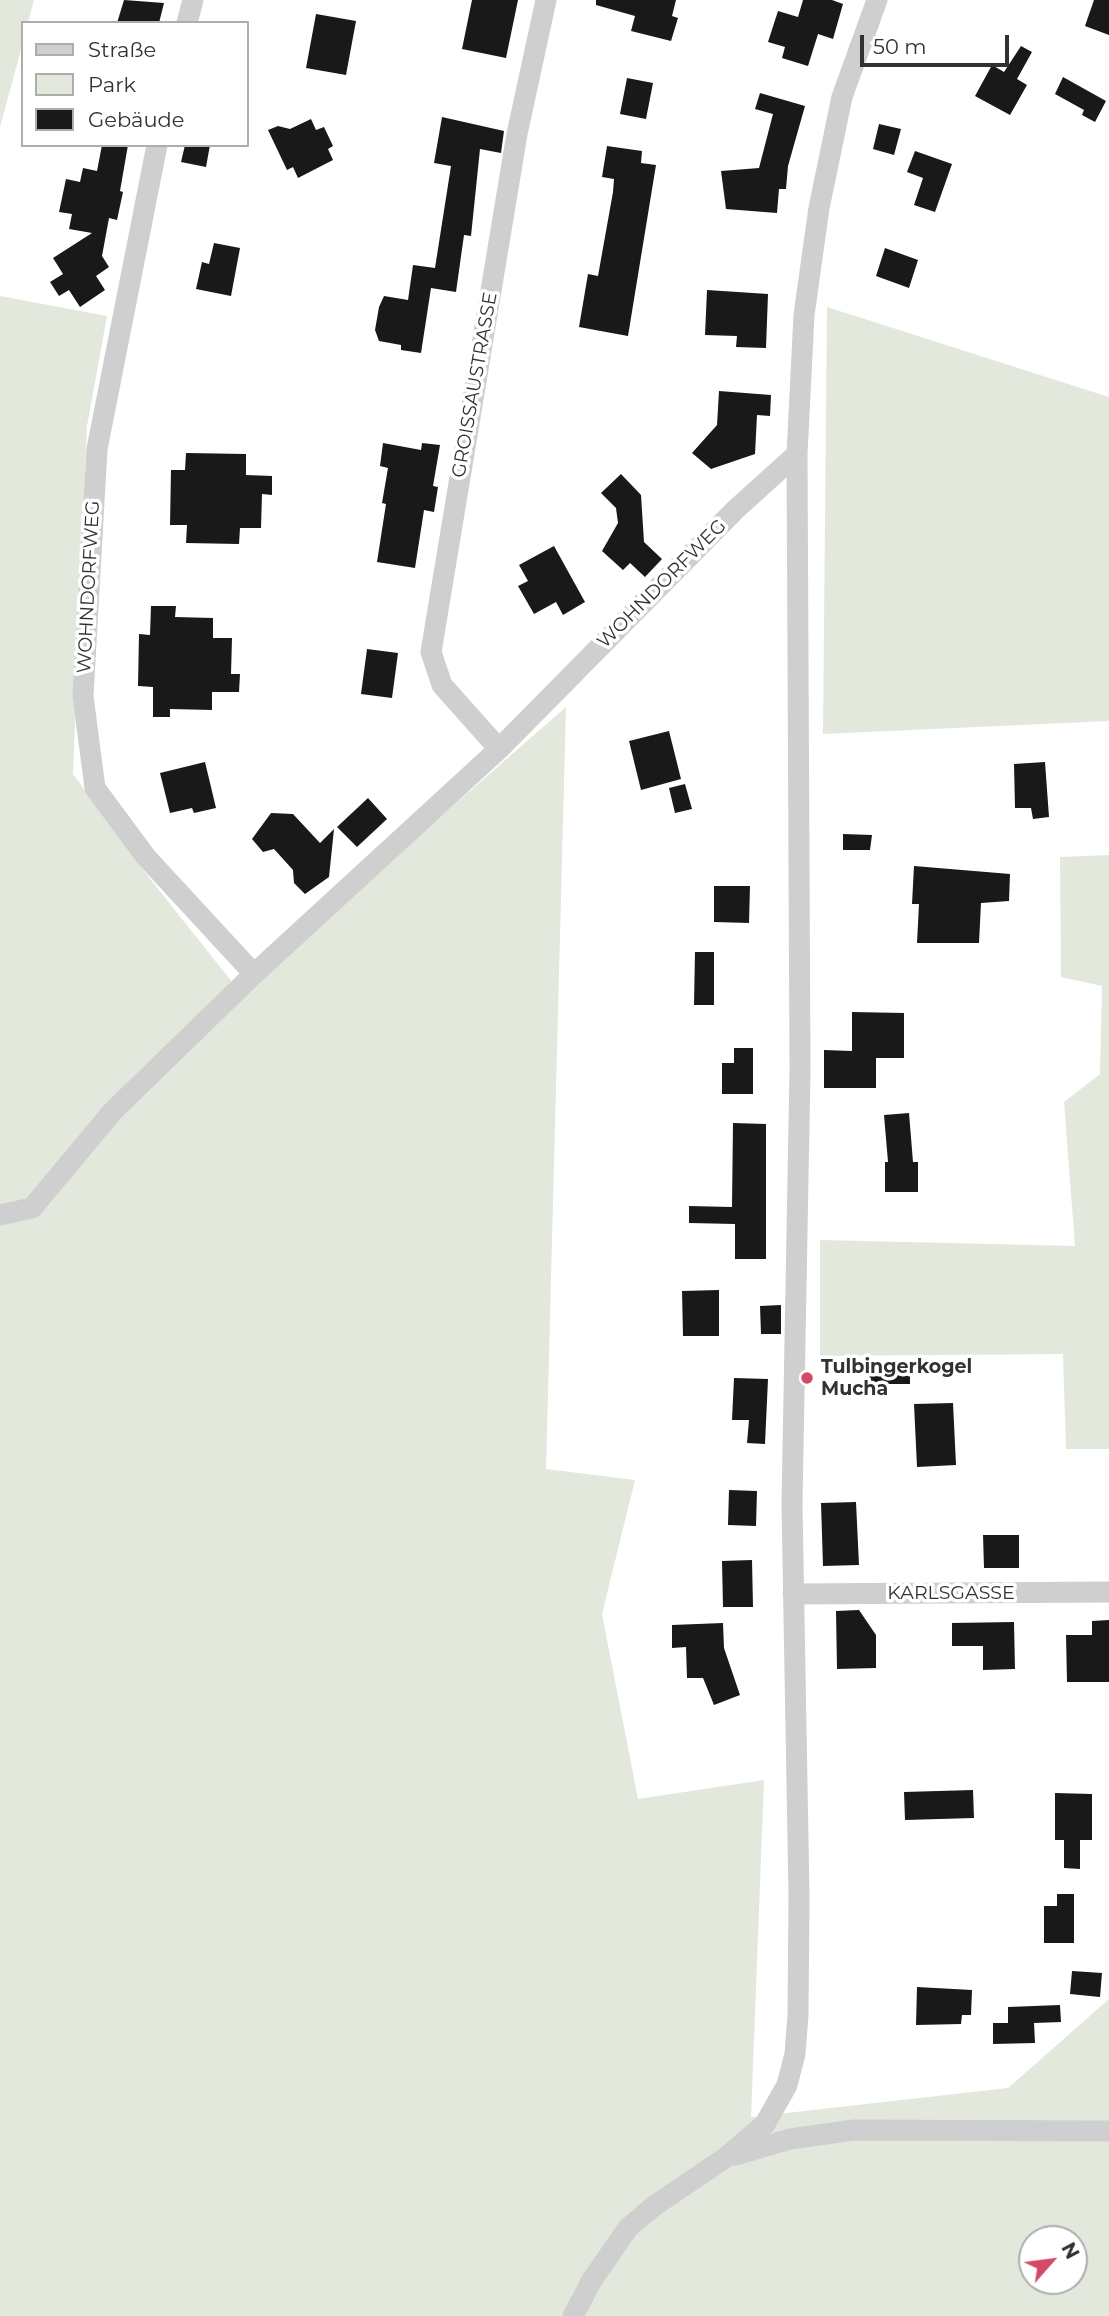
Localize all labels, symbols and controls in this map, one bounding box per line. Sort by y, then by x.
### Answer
legend [21,21,248,147]
scale bar [864,21,1013,65]
text: 50 m [873,34,927,59]
text: Straße [88,37,156,62]
text: Park [88,72,136,97]
text: Gebäude [88,107,185,132]
street label: GROISSAUSTRASSE [447,291,503,479]
street label: WOHNDORFWEG [73,500,105,674]
street label: WOHNDORFWEG [593,515,731,653]
place label: Tulbingerkogel Mucha [821,1356,972,1400]
marker: Tulbingerkogel Mucha [799,1370,815,1386]
street label: KARLSGASSE [887,1582,1015,1604]
north arrow [1018,2225,1088,2295]
text: N [1056,2239,1084,2263]

